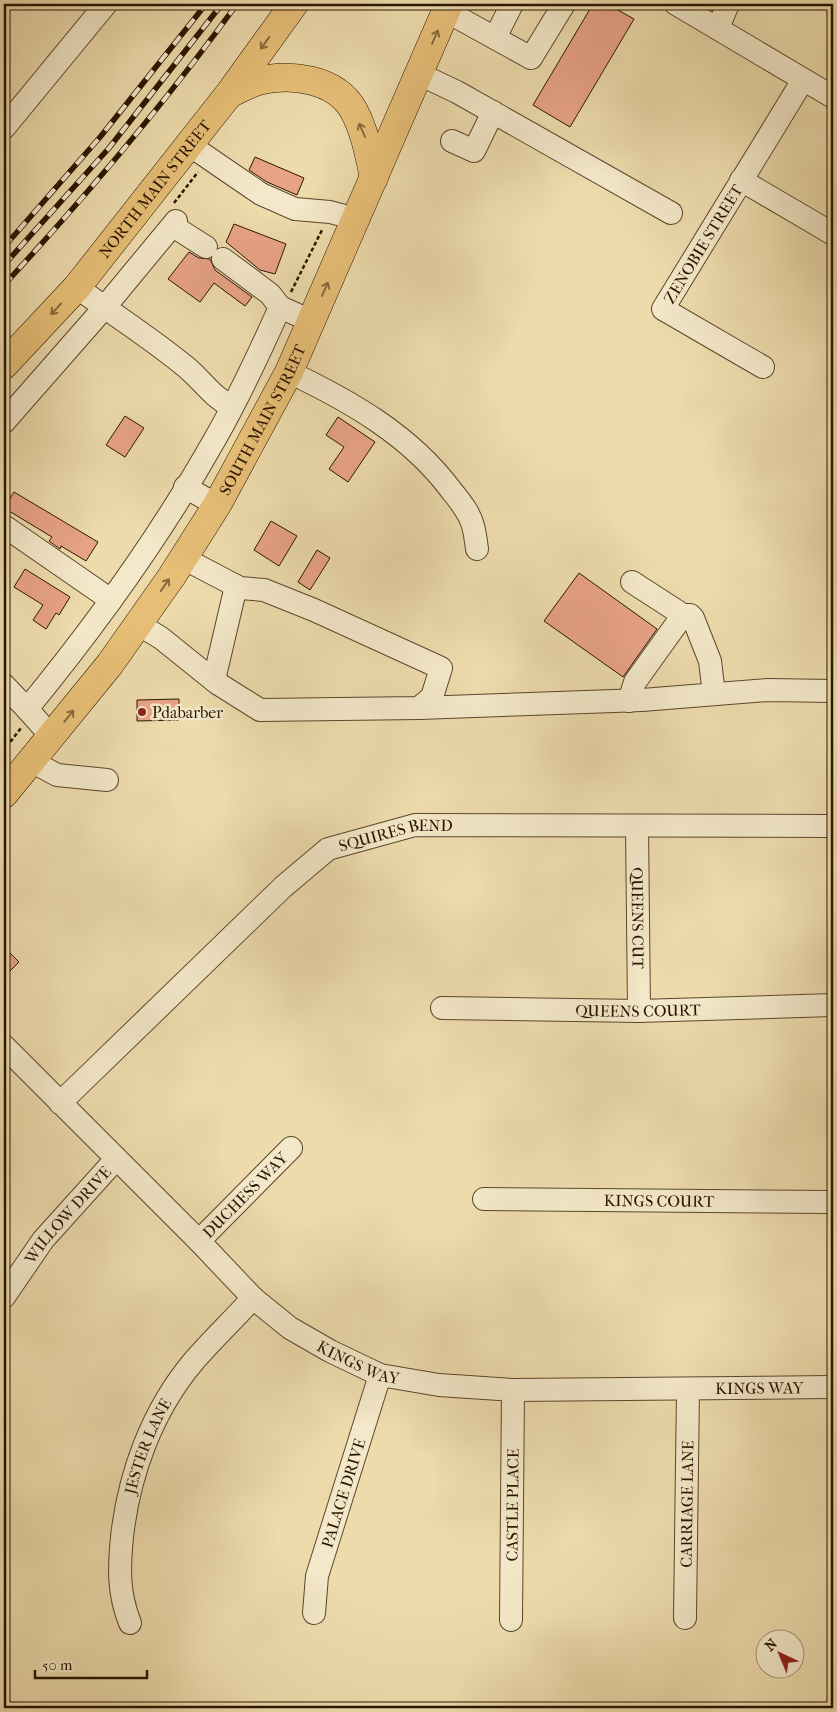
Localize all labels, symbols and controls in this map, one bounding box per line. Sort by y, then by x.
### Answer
one-way arrow [431,30,441,45]
one-way arrow [260,36,270,50]
street label: NORTH MAIN STREET [95,116,215,262]
one-way arrow [357,123,367,138]
street label: ZENOBIE STREET [660,181,747,307]
one-way arrow [321,282,331,297]
one-way arrow [50,302,62,315]
street label: SOUTH MAIN STREET [215,341,310,499]
one-way arrow [160,578,170,592]
place label: Pdabarber [152,703,223,722]
marker: Pdabarber [136,706,148,718]
one-way arrow [63,710,74,723]
street label: SQUIRES BEND [337,815,453,856]
street label: QUEENS CUT [627,867,648,969]
street label: QUEENS COURT [575,1000,701,1021]
street label: DUCHESS WAY [199,1148,292,1242]
street label: WILLOW DRIVE [20,1162,115,1268]
street label: KINGS COURT [604,1191,715,1211]
street label: KINGS WAY [314,1337,402,1388]
street label: KINGS WAY [715,1378,805,1398]
street label: JESTER LANE [120,1395,175,1498]
street label: PALACE DRIVE [317,1436,370,1550]
street label: CARRIAGE LANE [677,1440,697,1568]
street label: CASTLE PLACE [503,1448,522,1562]
north arrow [754,1630,804,1680]
text: N [762,1635,781,1655]
scale bar [35,1647,148,1679]
text: 50 m [42,1656,73,1674]

